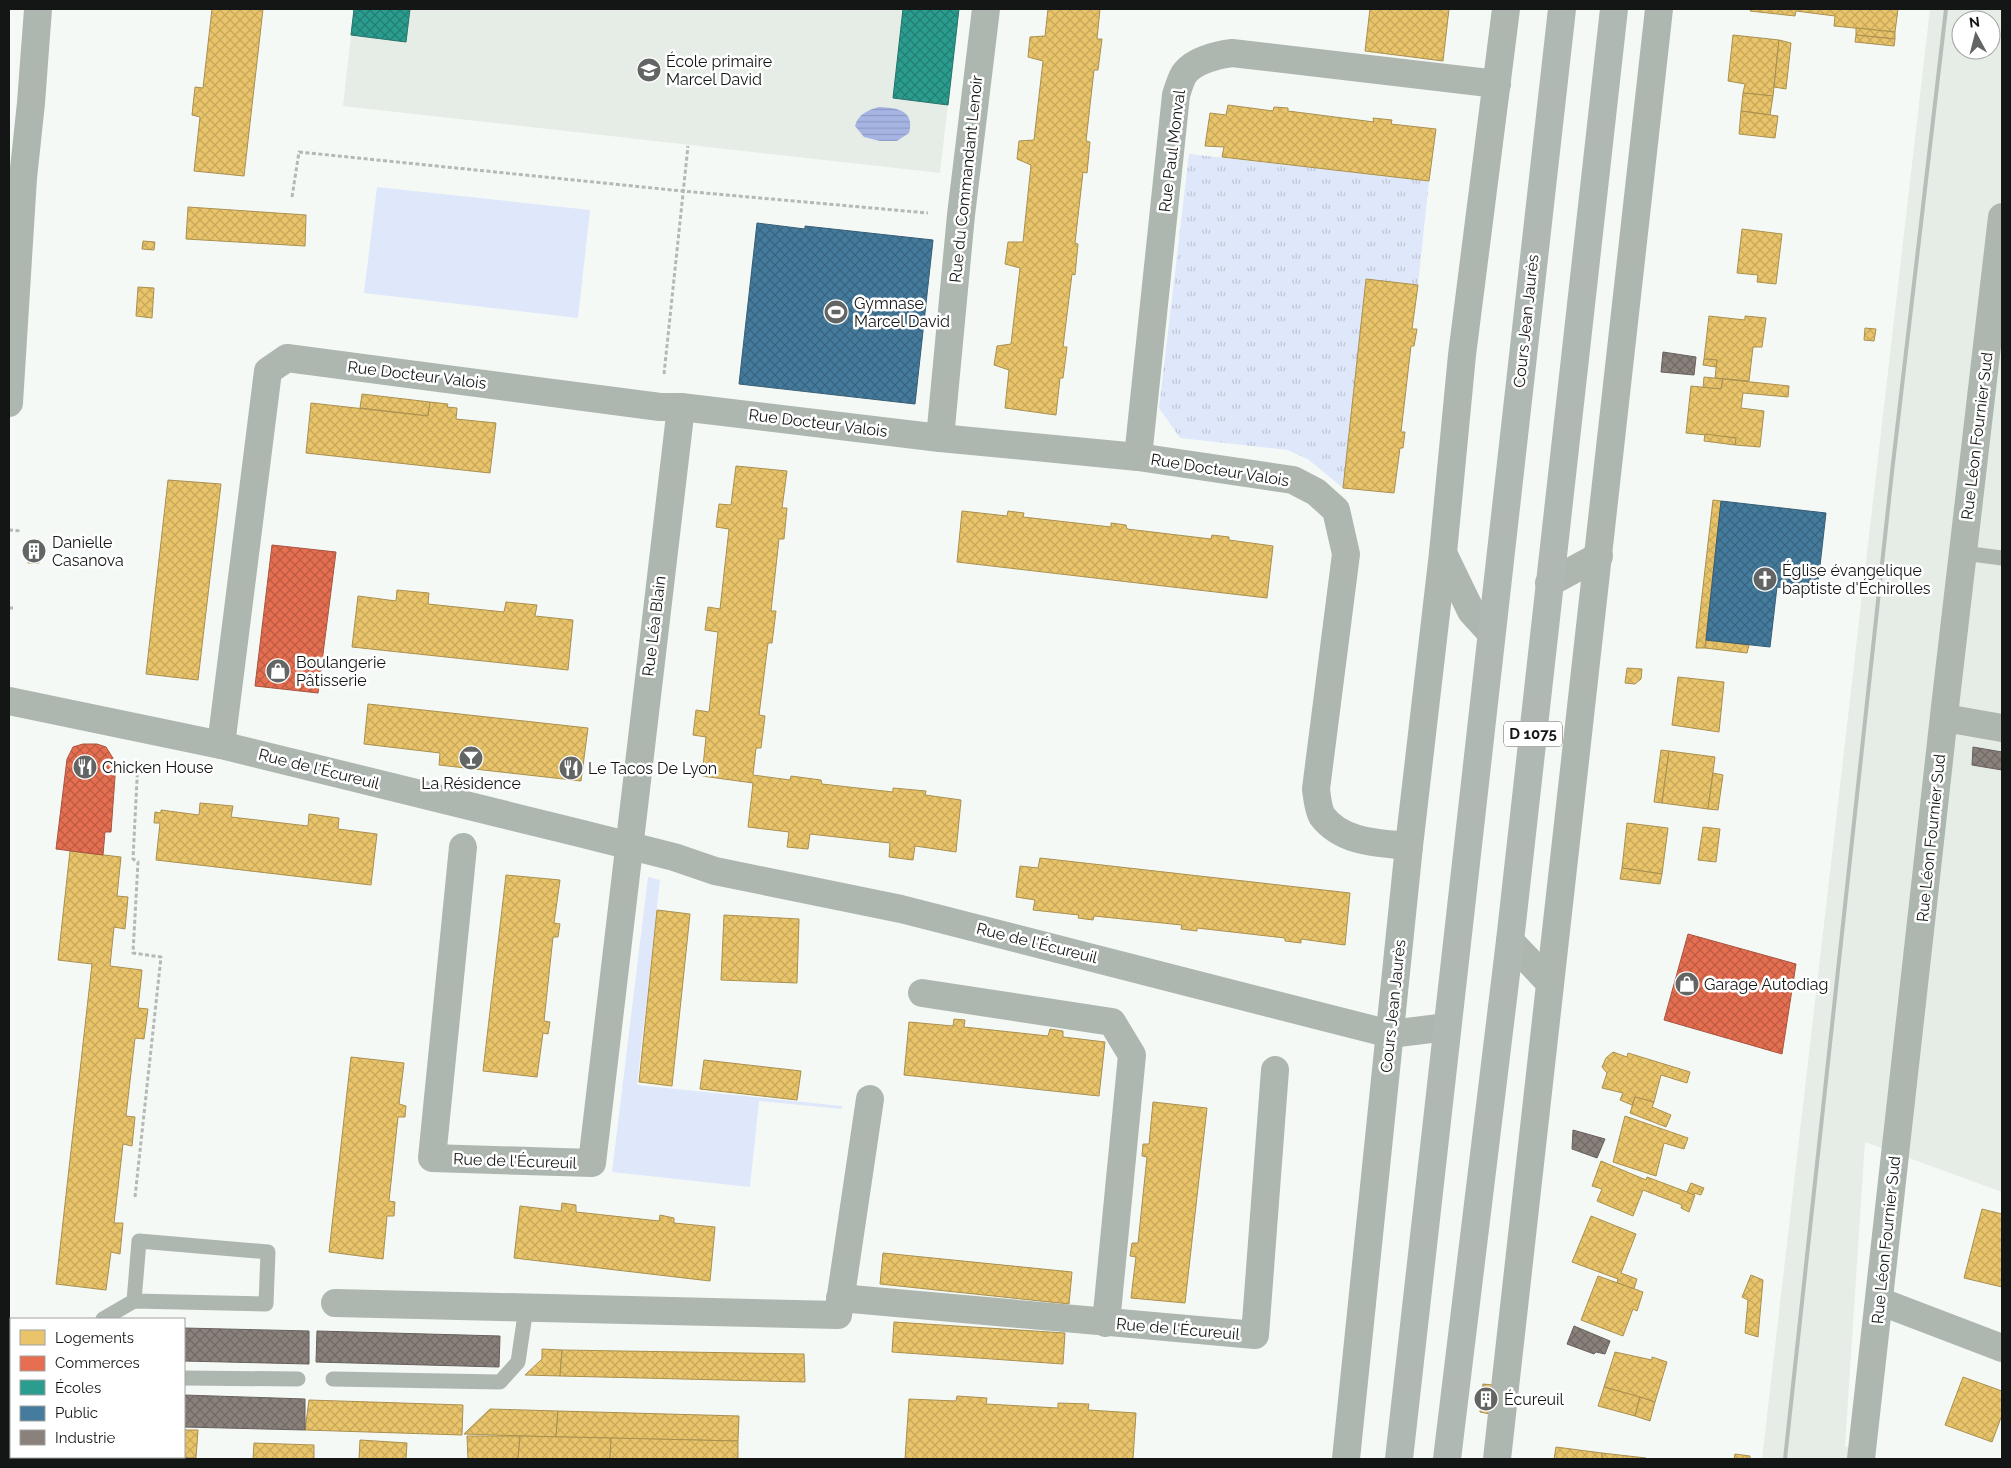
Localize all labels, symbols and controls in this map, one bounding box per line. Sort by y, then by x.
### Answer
north arrow [1951,10,2001,60]
text: N [1968,14,1981,31]
place label: École primaire Marcel David [666,51,772,89]
school or university icon: École primaire Marcel David [636,57,662,83]
street label: Rue du Commandant Lenoir [946,74,986,284]
street label: Rue Paul Monval [1155,88,1189,213]
street label: Cours Jean Jaurès [1510,253,1542,389]
place label: Gymnase Marcel David [854,294,950,331]
sports icon: Gymnase Marcel David [823,299,849,325]
street label: Rue Léon Fournier Sud [1957,351,1997,521]
street label: Rue Docteur Valois [346,357,488,393]
street label: Rue Docteur Valois [747,405,889,441]
street label: Rue Docteur Valois [1149,450,1291,490]
place label: Danielle Casanova [52,533,124,570]
building icon: Danielle Casanova [21,538,47,564]
place label: Église évangelique baptiste d'Échirolles [1782,560,1931,598]
church icon: Église évangelique baptiste d'Échirolles [1752,566,1778,592]
street label: Rue Léa Blain [638,575,670,677]
place label: Boulangerie Pâtisserie [296,653,386,690]
shop icon: Boulangerie Pâtisserie [265,658,291,684]
road number: D 1075 [1504,722,1562,746]
street label: Rue de l'Écureuil [257,744,382,793]
bar icon: La Résidence [458,745,484,771]
street label: Rue Léon Fournier Sud [1913,753,1949,923]
restaurant icon: Chicken House [72,754,98,780]
restaurant icon: Le Tacos De Lyon [558,755,584,781]
place label: Chicken House [102,758,213,777]
place label: Le Tacos De Lyon [588,759,717,778]
place label: La Résidence [421,774,521,793]
street label: Rue de l'Écureuil [975,918,1100,967]
street label: Cours Jean Jaurès [1377,938,1409,1074]
shop icon: Garage Autodiag [1674,971,1700,997]
place label: Garage Autodiag [1704,975,1828,994]
street label: Rue de l'Écureuil [453,1148,578,1173]
street label: Rue Léon Fournier Sud [1868,1155,1904,1325]
street label: Rue de l'Écureuil [1115,1313,1241,1344]
legend [10,1318,185,1458]
text: Logements [55,1329,134,1347]
text: Commerces [55,1354,140,1372]
text: Écoles [55,1379,101,1397]
building icon: Écureuil [1473,1386,1499,1412]
place label: Écureuil [1504,1389,1565,1409]
text: Public [55,1404,98,1422]
text: Industrie [55,1429,116,1447]

